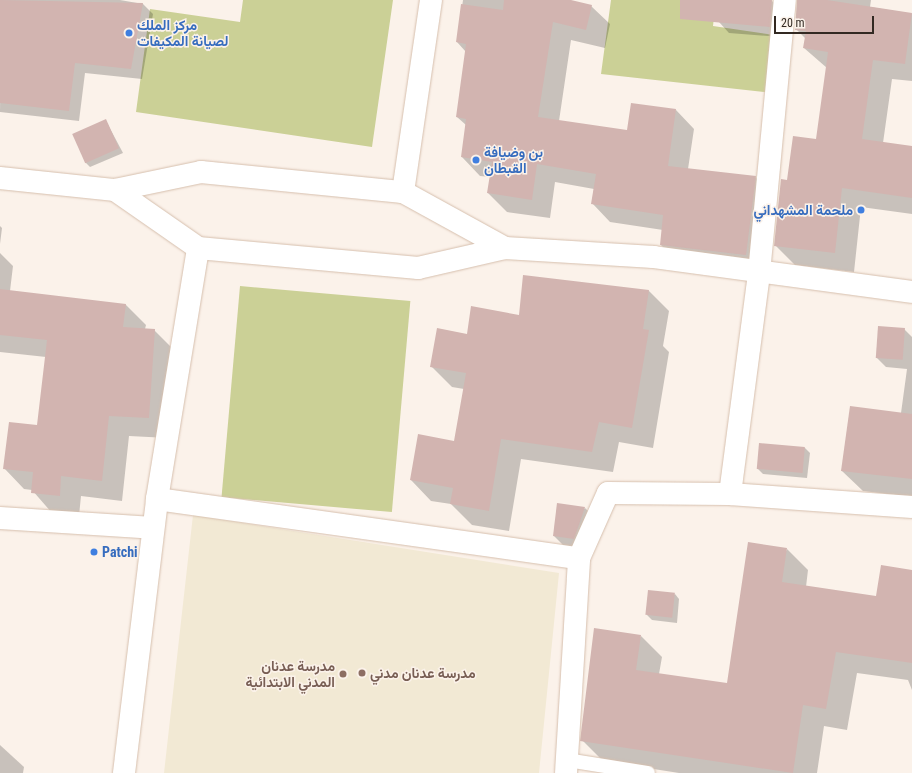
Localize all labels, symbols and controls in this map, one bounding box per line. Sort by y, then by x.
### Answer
scale bar [776,8,876,34]
text: 20 m [781,16,805,30]
place label: مركز الملك لصيانة المكيفات [137,17,228,50]
marker: مركز الملك لصيانة المكيفات [124,28,134,38]
place label: بن وضيافة القبطان [484,144,543,176]
marker: بن وضيافة القبطان [471,155,481,165]
place label: ملحمة المشهداني [753,202,853,218]
marker: ملحمة المشهداني [856,205,866,215]
place label: Patchi [102,544,138,560]
marker: Patchi [89,547,99,557]
place label: مدرسة عدنان المدني الابتدائية [246,658,335,690]
place label: مدرسة عدنان مدني [370,665,476,681]
marker: مدرسة عدنان مدني [357,668,367,678]
marker: مدرسة عدنان المدني الابتدائية [338,669,348,679]

